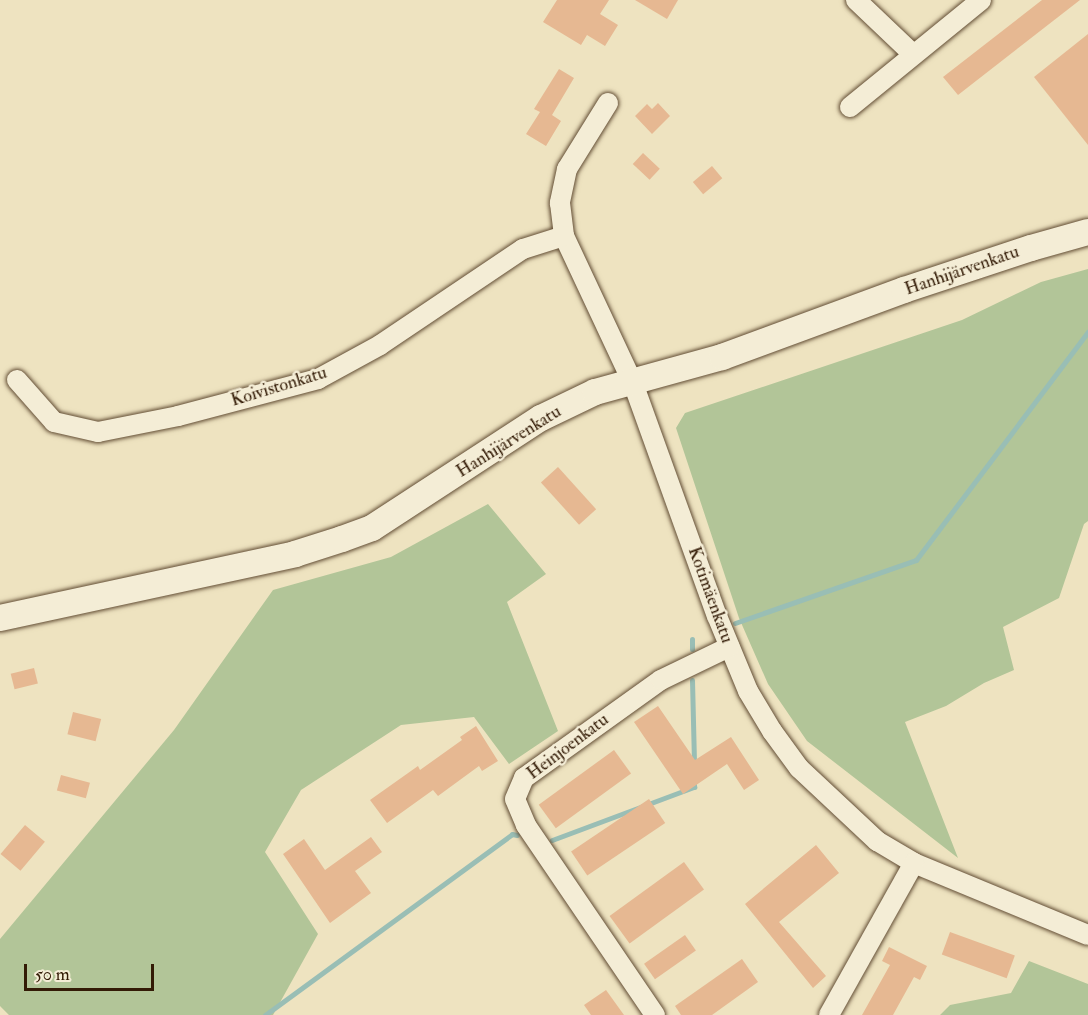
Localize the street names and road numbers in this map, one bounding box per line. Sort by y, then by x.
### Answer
street label: Hanhijärvenkatu [902,241,1022,301]
street label: Koivistonkatu [228,362,330,412]
street label: Hanhijärvenkatu [453,401,565,483]
street label: Kotimäenkatu [683,544,737,646]
street label: Heinjoenkatu [523,709,613,785]

